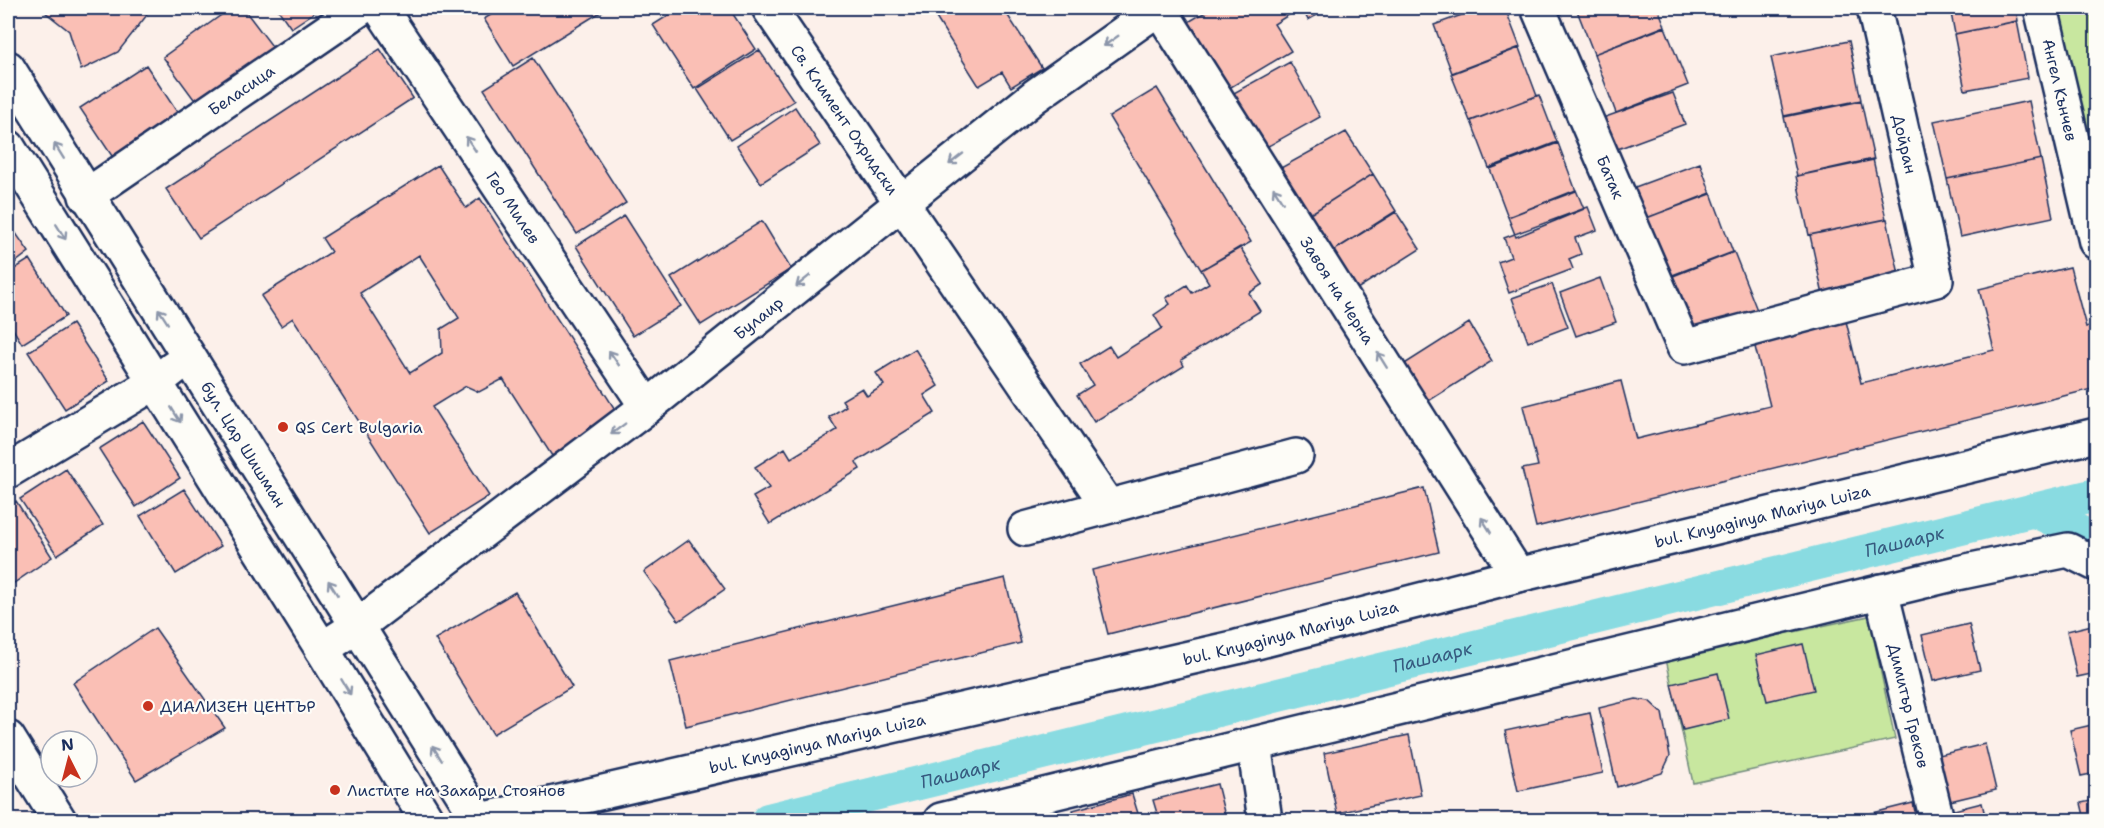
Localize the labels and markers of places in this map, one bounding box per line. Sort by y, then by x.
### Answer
place label: QS Cert Bulgaria [295,417,423,438]
marker: QS Cert Bulgaria [276,420,290,434]
place label: ДИАЛИЗЕН ЦЕНТЪР [160,696,316,717]
marker: ДИАЛИЗЕН ЦЕНТЪР [141,699,155,713]
place label: Листите на Захари Стоянов [347,780,565,801]
marker: Листите на Захари Стоянов [328,783,342,797]

